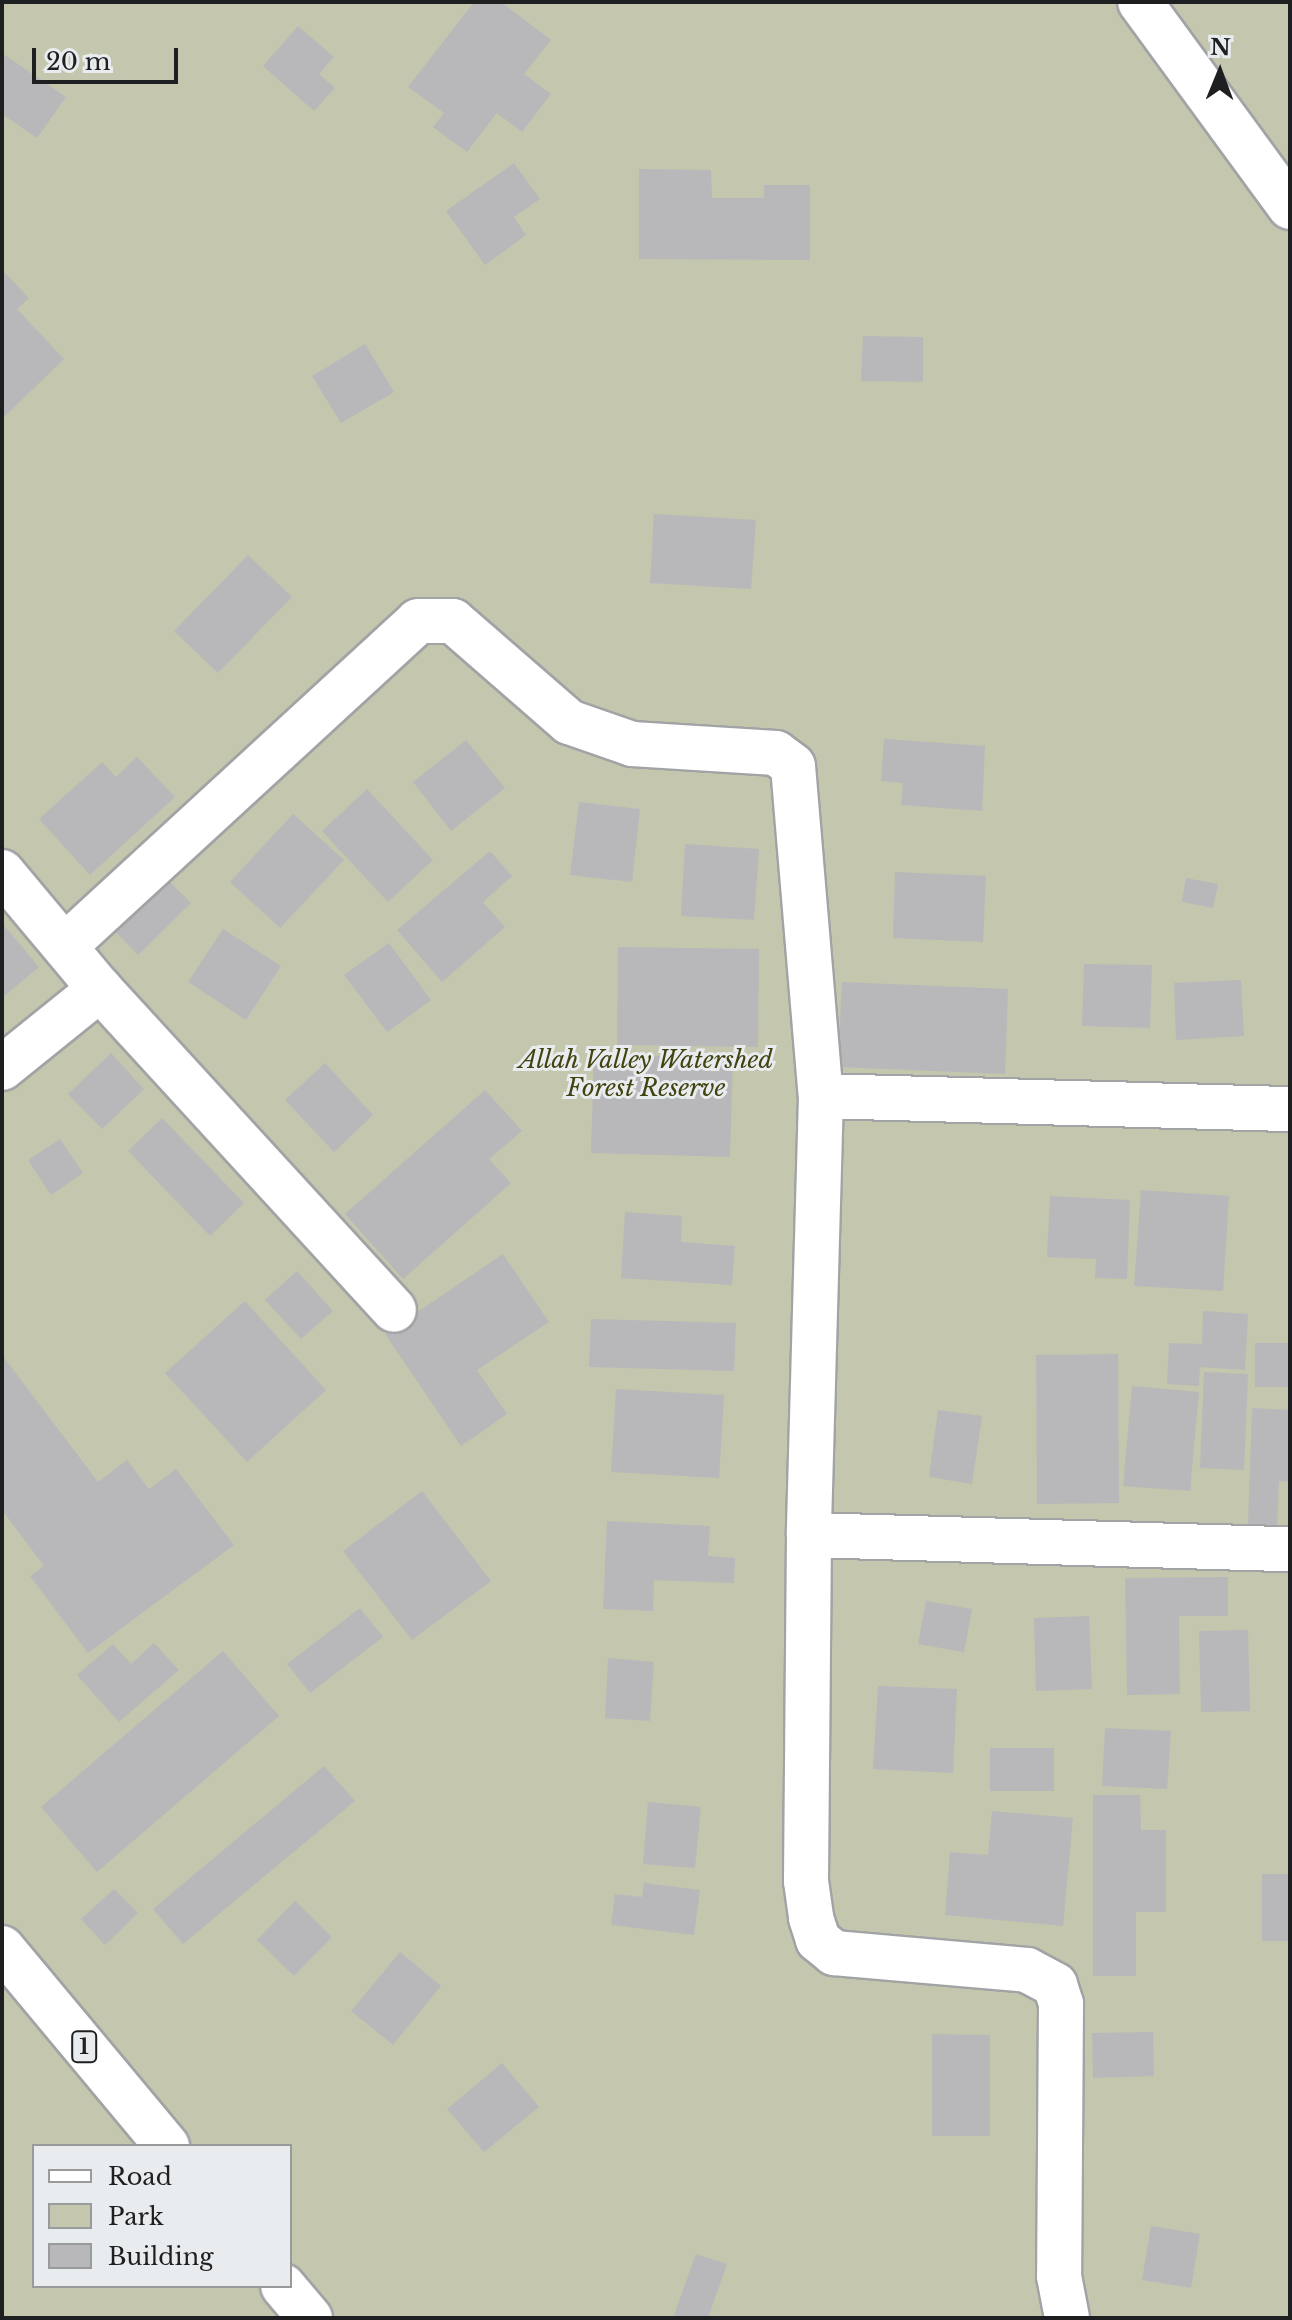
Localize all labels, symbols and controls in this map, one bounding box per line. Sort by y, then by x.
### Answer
scale bar [36,32,182,82]
north arrow [1180,32,1260,112]
text: N [1210,34,1231,61]
text: 20 m [46,47,111,76]
park label: Allah Valley Watershed Forest Reserve [519,1046,773,1102]
road number: 1 [70,2029,98,2065]
legend [32,2144,292,2288]
text: Road [108,2162,172,2191]
text: Park [108,2202,164,2231]
text: Building [108,2242,214,2271]

